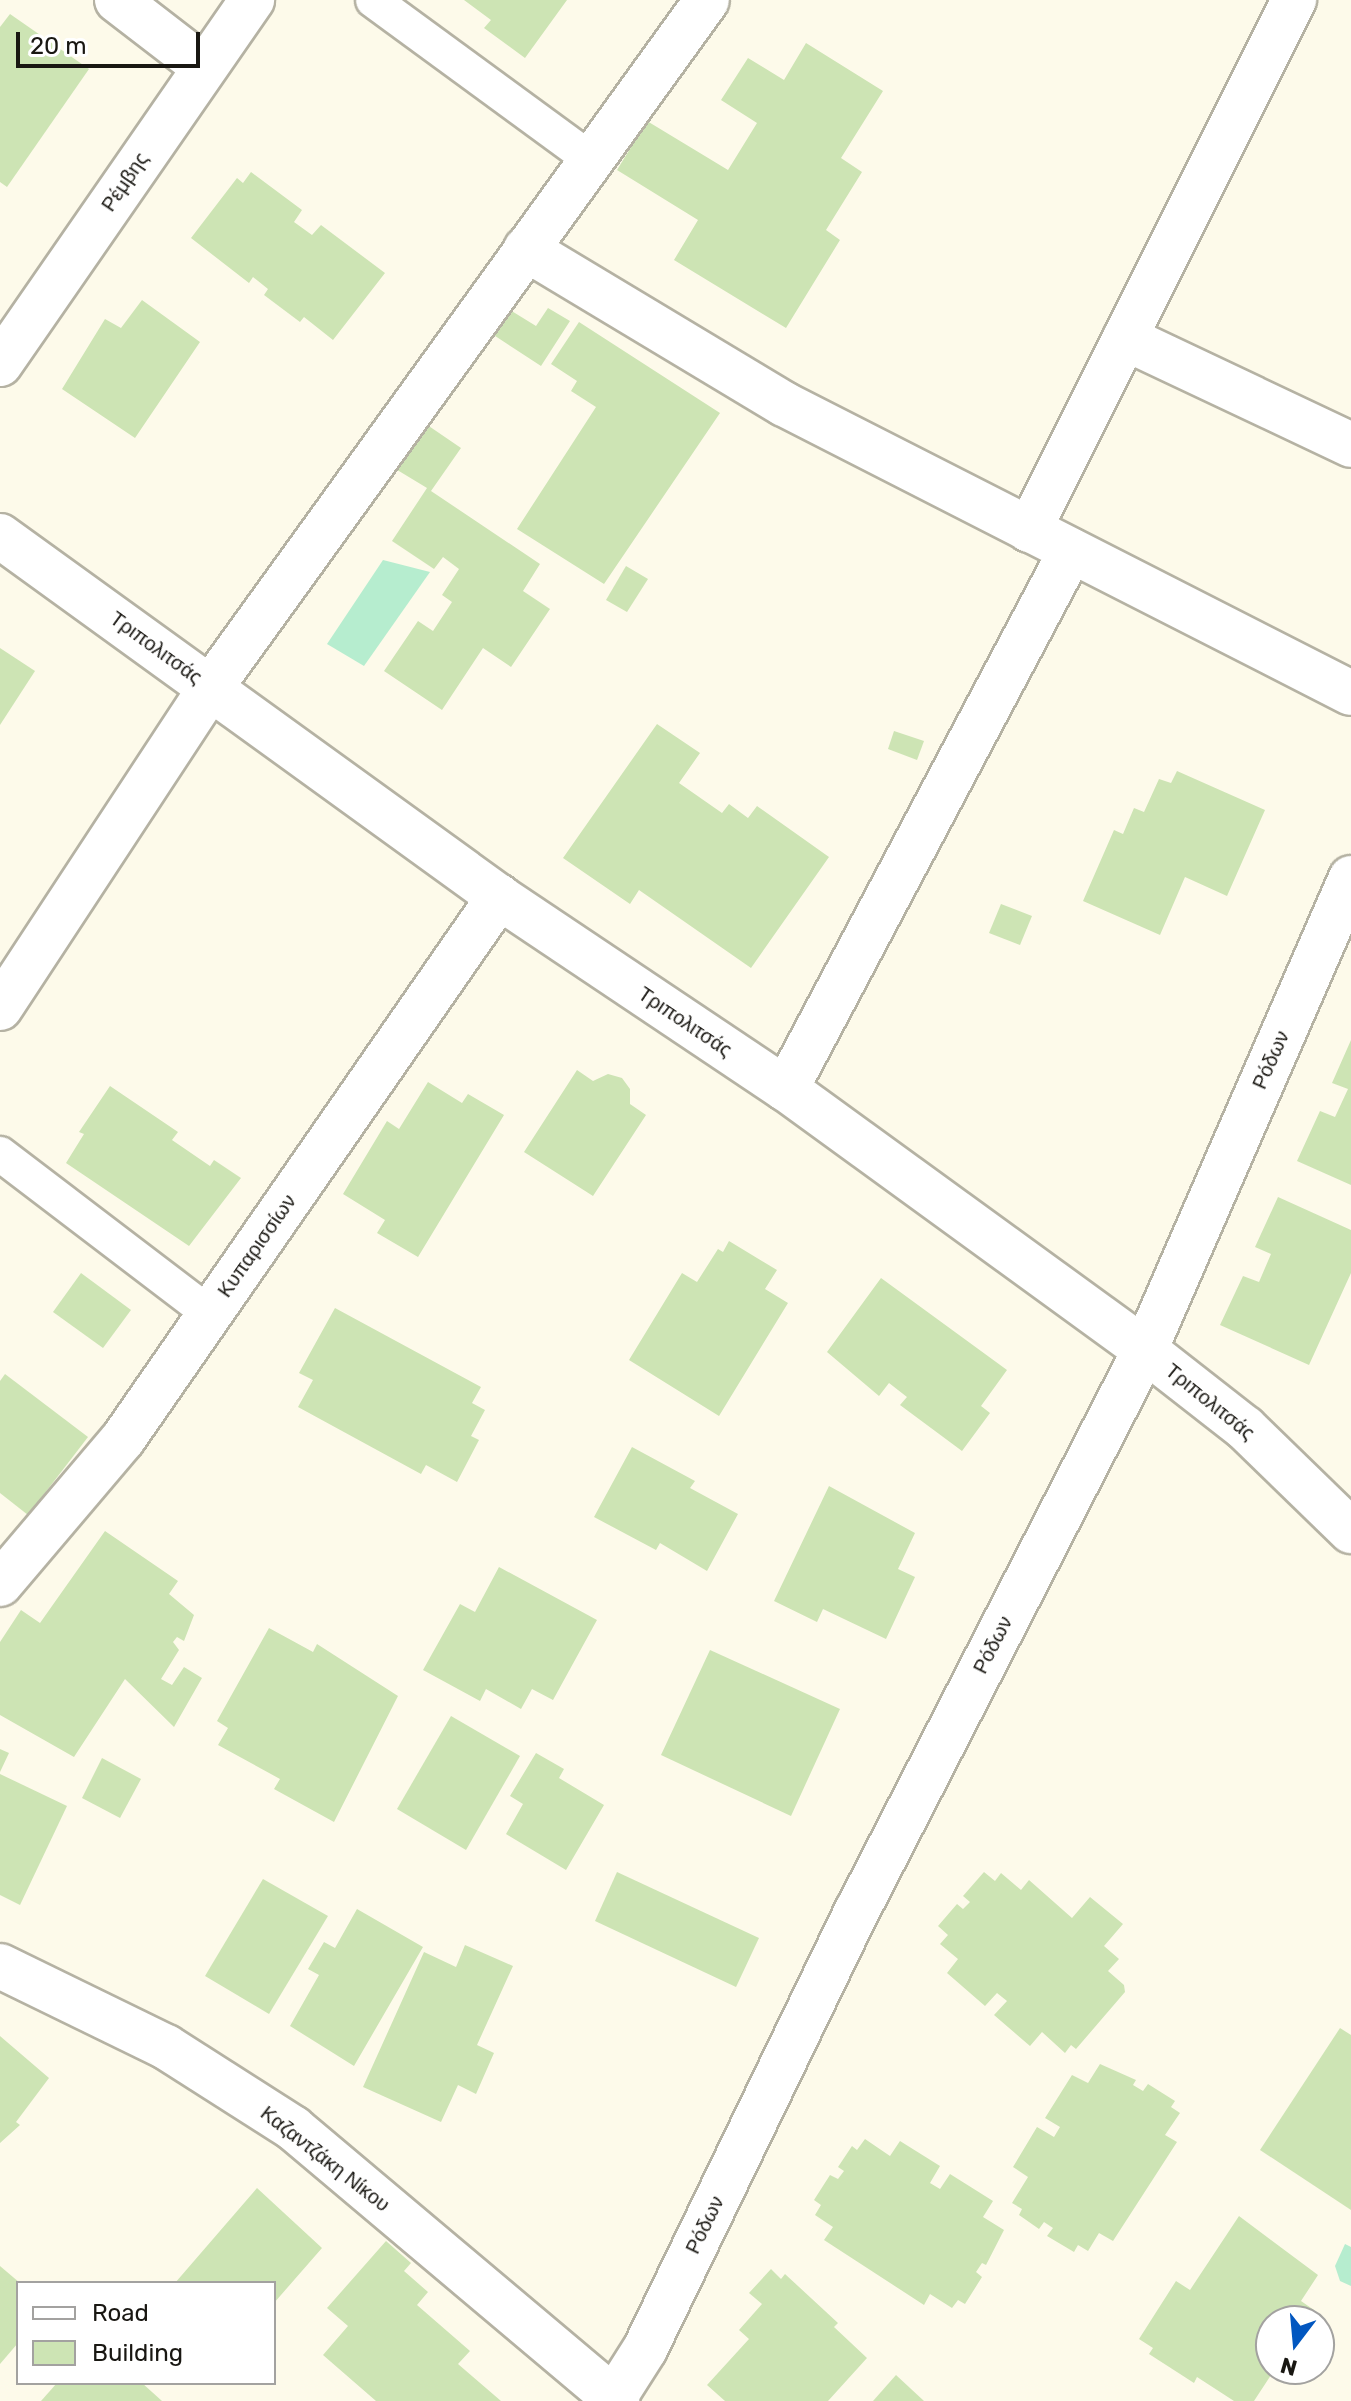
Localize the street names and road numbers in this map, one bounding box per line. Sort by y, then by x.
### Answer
street label: Ρέμβης [97,148,153,216]
street label: Τριπολιτσάς [105,607,207,689]
street label: Τριπολιτσάς [634,982,736,1062]
street label: Ρόδων [1248,1027,1294,1093]
street label: Κυπαρισσίων [213,1190,301,1302]
street label: Τριπολιτσάς [1161,1359,1259,1445]
street label: Ρόδων [968,1612,1018,1678]
street label: Καζαντζάκη Νίκου [256,2101,394,2217]
street label: Ρόδων [681,2192,729,2258]

